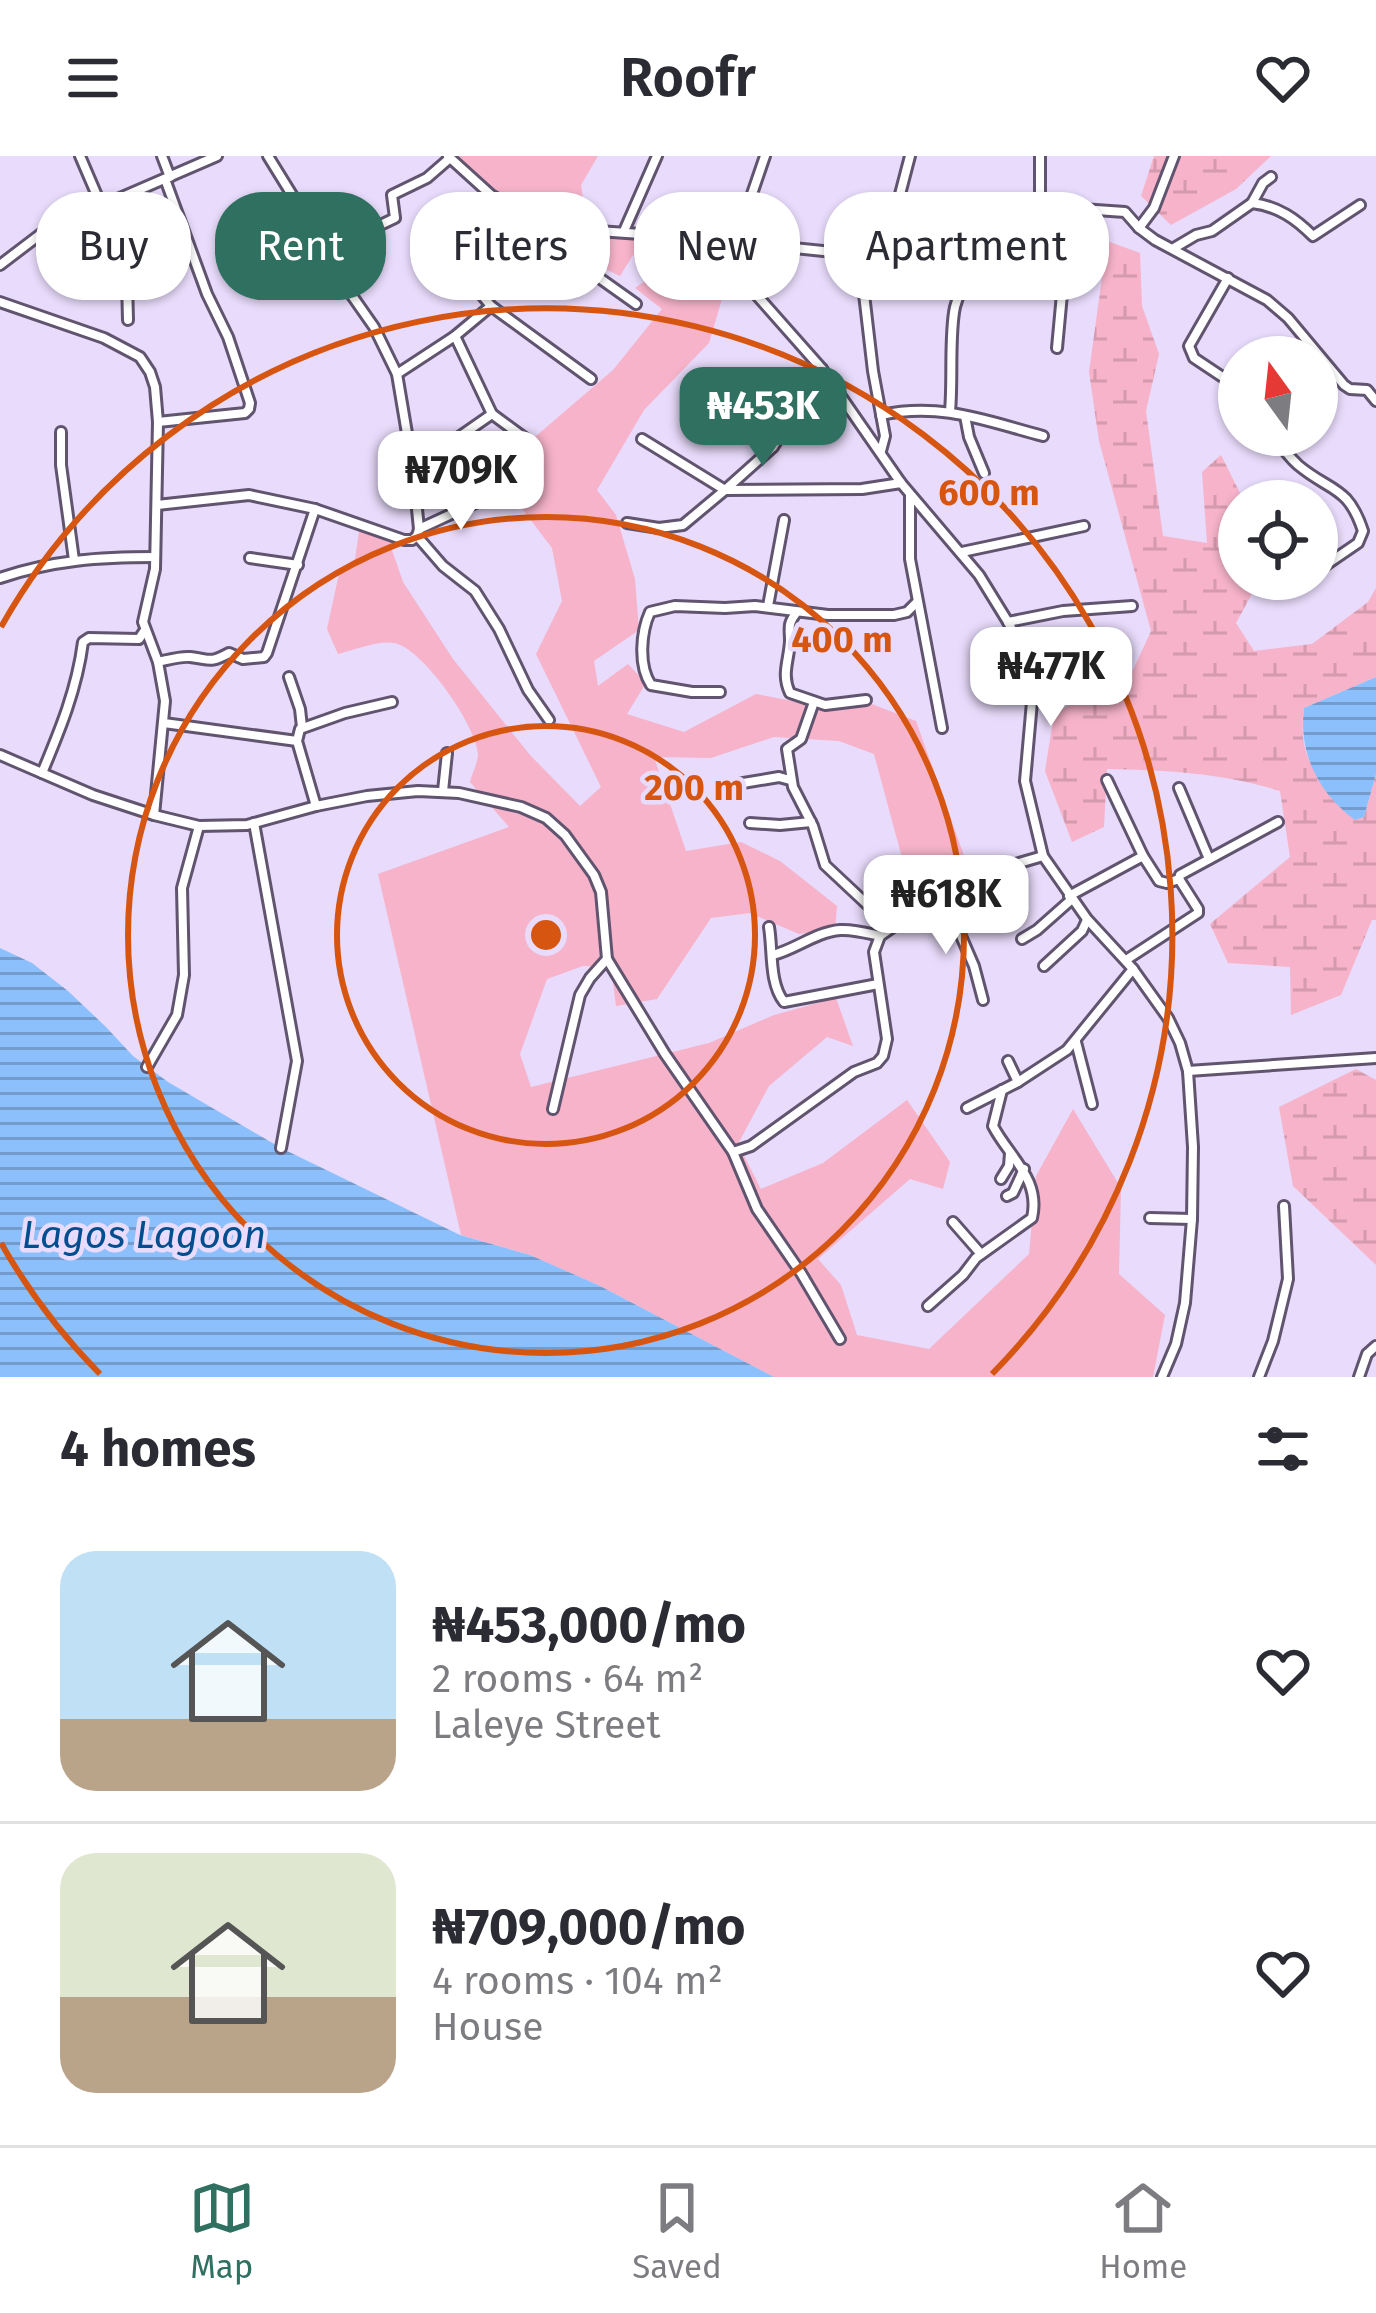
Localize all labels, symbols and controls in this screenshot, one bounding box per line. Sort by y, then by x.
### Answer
icon: menu [60,45,126,111]
icon: heart [1250,45,1316,111]
text: Roofr [620,46,756,110]
chip: Buy [36,192,191,300]
chip: Rent [215,192,386,300]
chip: Filters [410,192,610,300]
chip: New [634,192,800,300]
chip: Apartment [824,192,1109,300]
north arrow [1218,336,1338,456]
map controls [1218,336,1338,600]
pin: ₦453K [679,367,847,469]
text: ₦453K [707,383,819,429]
pin: ₦709K [377,431,545,533]
text: ₦709K [405,447,517,493]
text: 600 m [938,471,1040,515]
button: locate [1218,480,1338,600]
text: 400 m [791,618,893,662]
pin: ₦477K [967,627,1135,729]
text: ₦477K [997,643,1105,689]
text: 200 m [644,766,744,810]
pin: ₦618K [862,855,1030,957]
text: ₦618K [891,871,1001,917]
centre of rings [525,914,567,956]
water label: Lagos Lagoon [22,1212,266,1258]
icon: filters [1250,1416,1316,1482]
text: 4 homes [60,1418,256,1480]
text: ₦453,000/mo [432,1594,746,1656]
icon: home [156,1599,300,1743]
icon: heart [1250,1638,1316,1704]
text: 2 rooms · 64 m² [432,1656,703,1702]
text: Laleye Street [432,1702,661,1748]
text: ₦709,000/mo [432,1896,746,1958]
icon: home [156,1901,300,2045]
icon: heart [1250,1940,1316,2006]
text: 4 rooms · 104 m² [432,1958,723,2004]
text: House [432,2004,543,2050]
tab: Map [189,2175,255,2287]
tab: Saved [632,2175,722,2287]
tab: Home [1099,2175,1187,2287]

